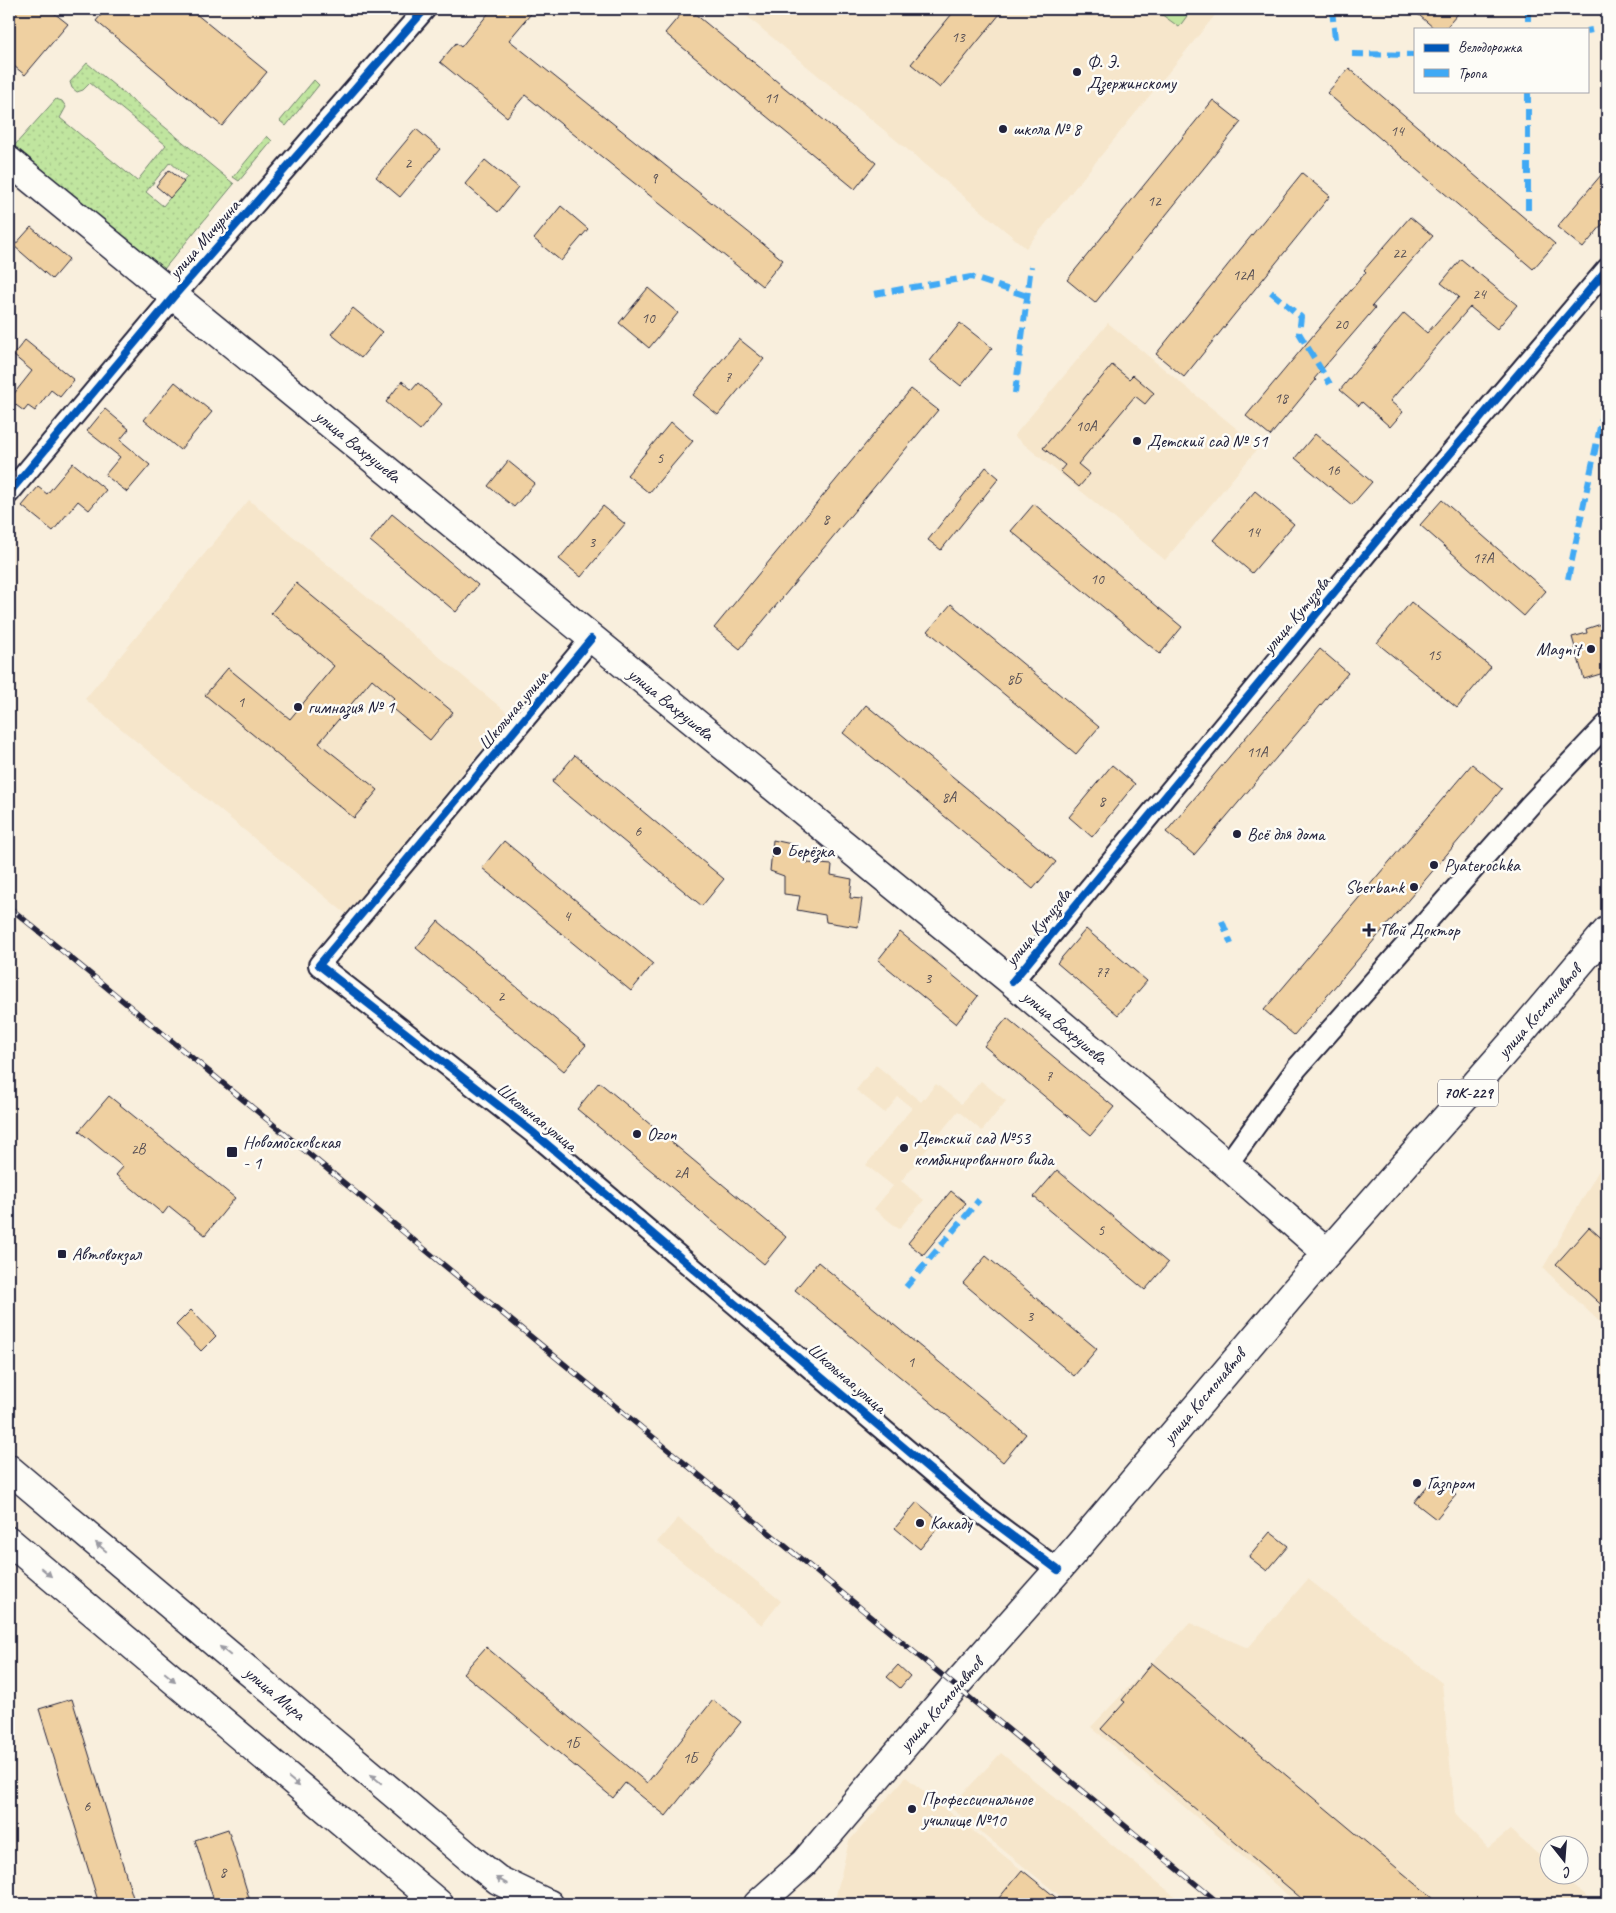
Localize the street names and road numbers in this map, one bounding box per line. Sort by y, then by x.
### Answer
street label: улица Мичурина [163,194,245,284]
street label: улица Вахрушева [310,404,406,488]
street label: улица Кутузова [1257,571,1336,660]
street label: улица Вахрушева [623,662,719,746]
street label: Школьная улица [473,664,554,754]
street label: улица Кутузова [999,883,1078,972]
street label: улица Космонавтов [1492,958,1588,1063]
street label: улица Вахрушева [1017,985,1113,1070]
street label: Школьная улица [492,1078,583,1157]
road number: 70К-229 [1438,1080,1498,1106]
street label: Школьная улица [803,1338,892,1419]
street label: улица Космонавтов [1157,1342,1252,1449]
street label: улица Космонавтов [894,1651,990,1756]
street label: улица Мира [239,1661,311,1726]

